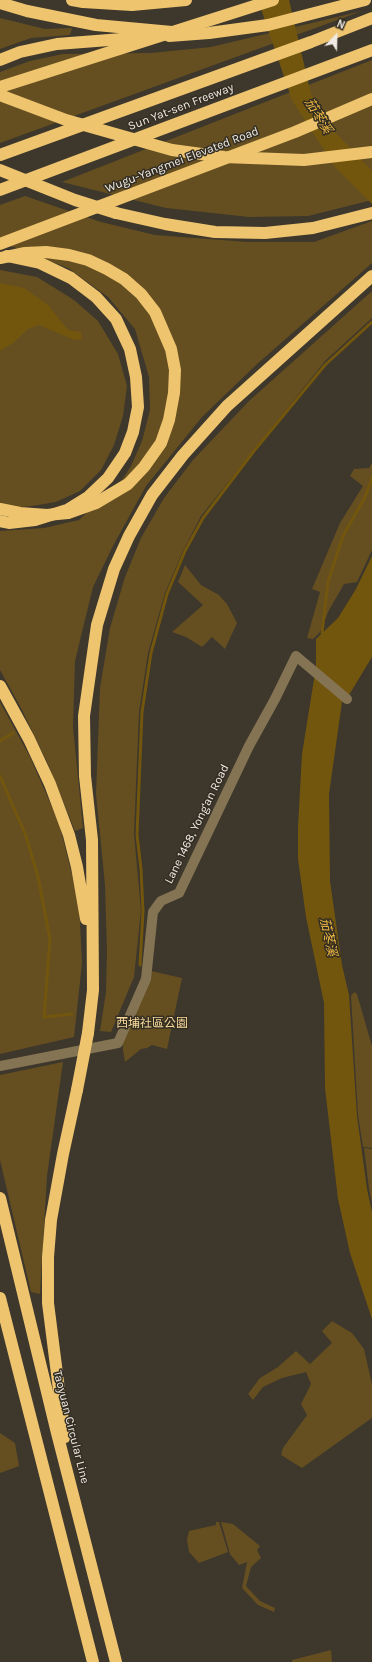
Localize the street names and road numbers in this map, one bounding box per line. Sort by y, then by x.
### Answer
street label: Sun Yat-sen Freeway [126,80,236,134]
street label: Wugu-Yangmei Elevated Road [103,124,261,196]
street label: Lane 1468, Yong'an Road [162,762,232,886]
street label: Taoyuan Circular Line [50,1369,92,1485]

